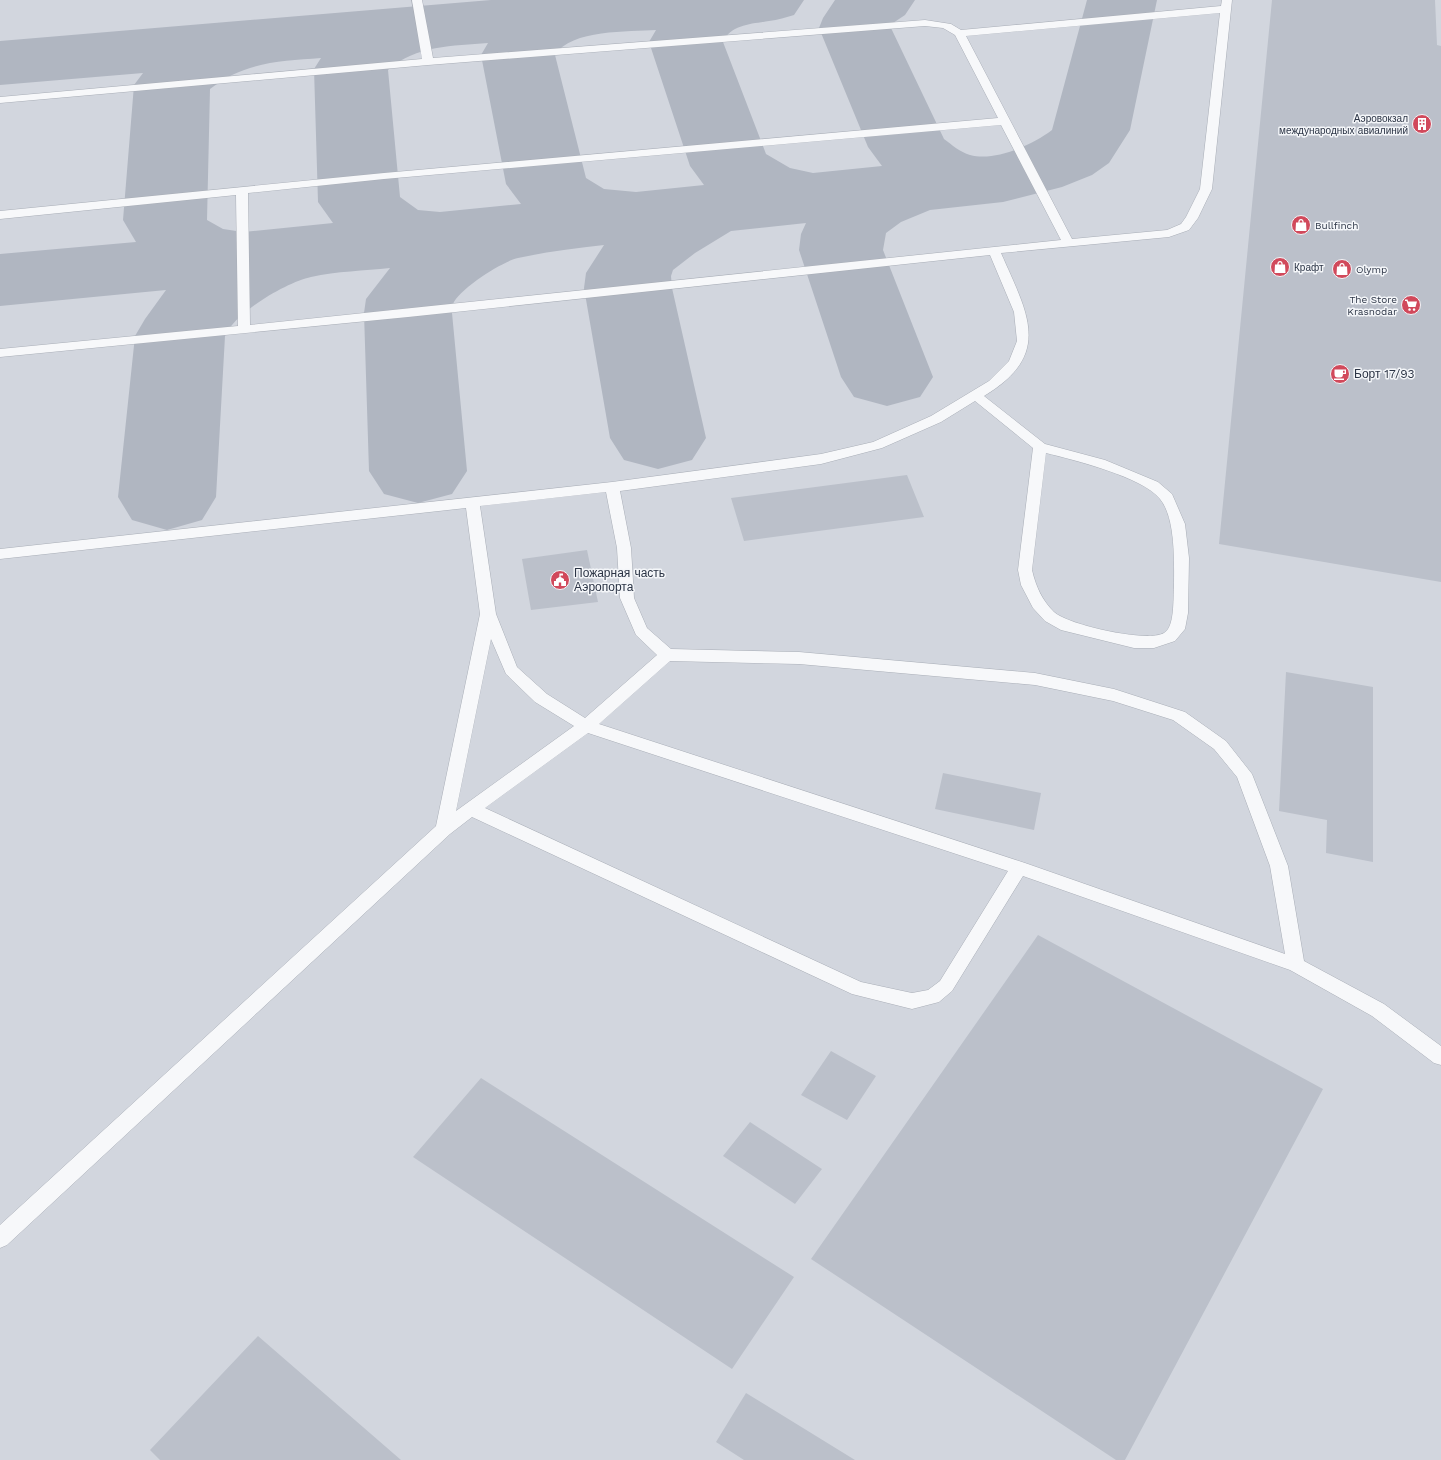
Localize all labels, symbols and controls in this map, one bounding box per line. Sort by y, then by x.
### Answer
place label: Аэровокзал международных авиалиний [1279,113,1408,136]
building icon: Аэровокзал международных авиалиний [1411,113,1433,135]
shop icon: Bullfinch [1290,214,1312,236]
place label: Bullfinch [1315,220,1358,231]
shop icon: Крафт [1269,256,1291,278]
shop icon: Olymp [1331,258,1353,280]
place label: Крафт [1294,262,1324,273]
place label: Olymp [1356,264,1387,275]
place label: The Store Krasnodar [1347,294,1397,317]
supermarket icon: The Store Krasnodar [1400,294,1422,316]
cafe icon: Борт 17/93 [1329,363,1351,385]
place label: Борт 17/93 [1354,367,1414,381]
place label: Пожарная часть Аэропорта [574,566,665,594]
public building icon: Пожарная часть Аэропорта [549,569,571,591]

